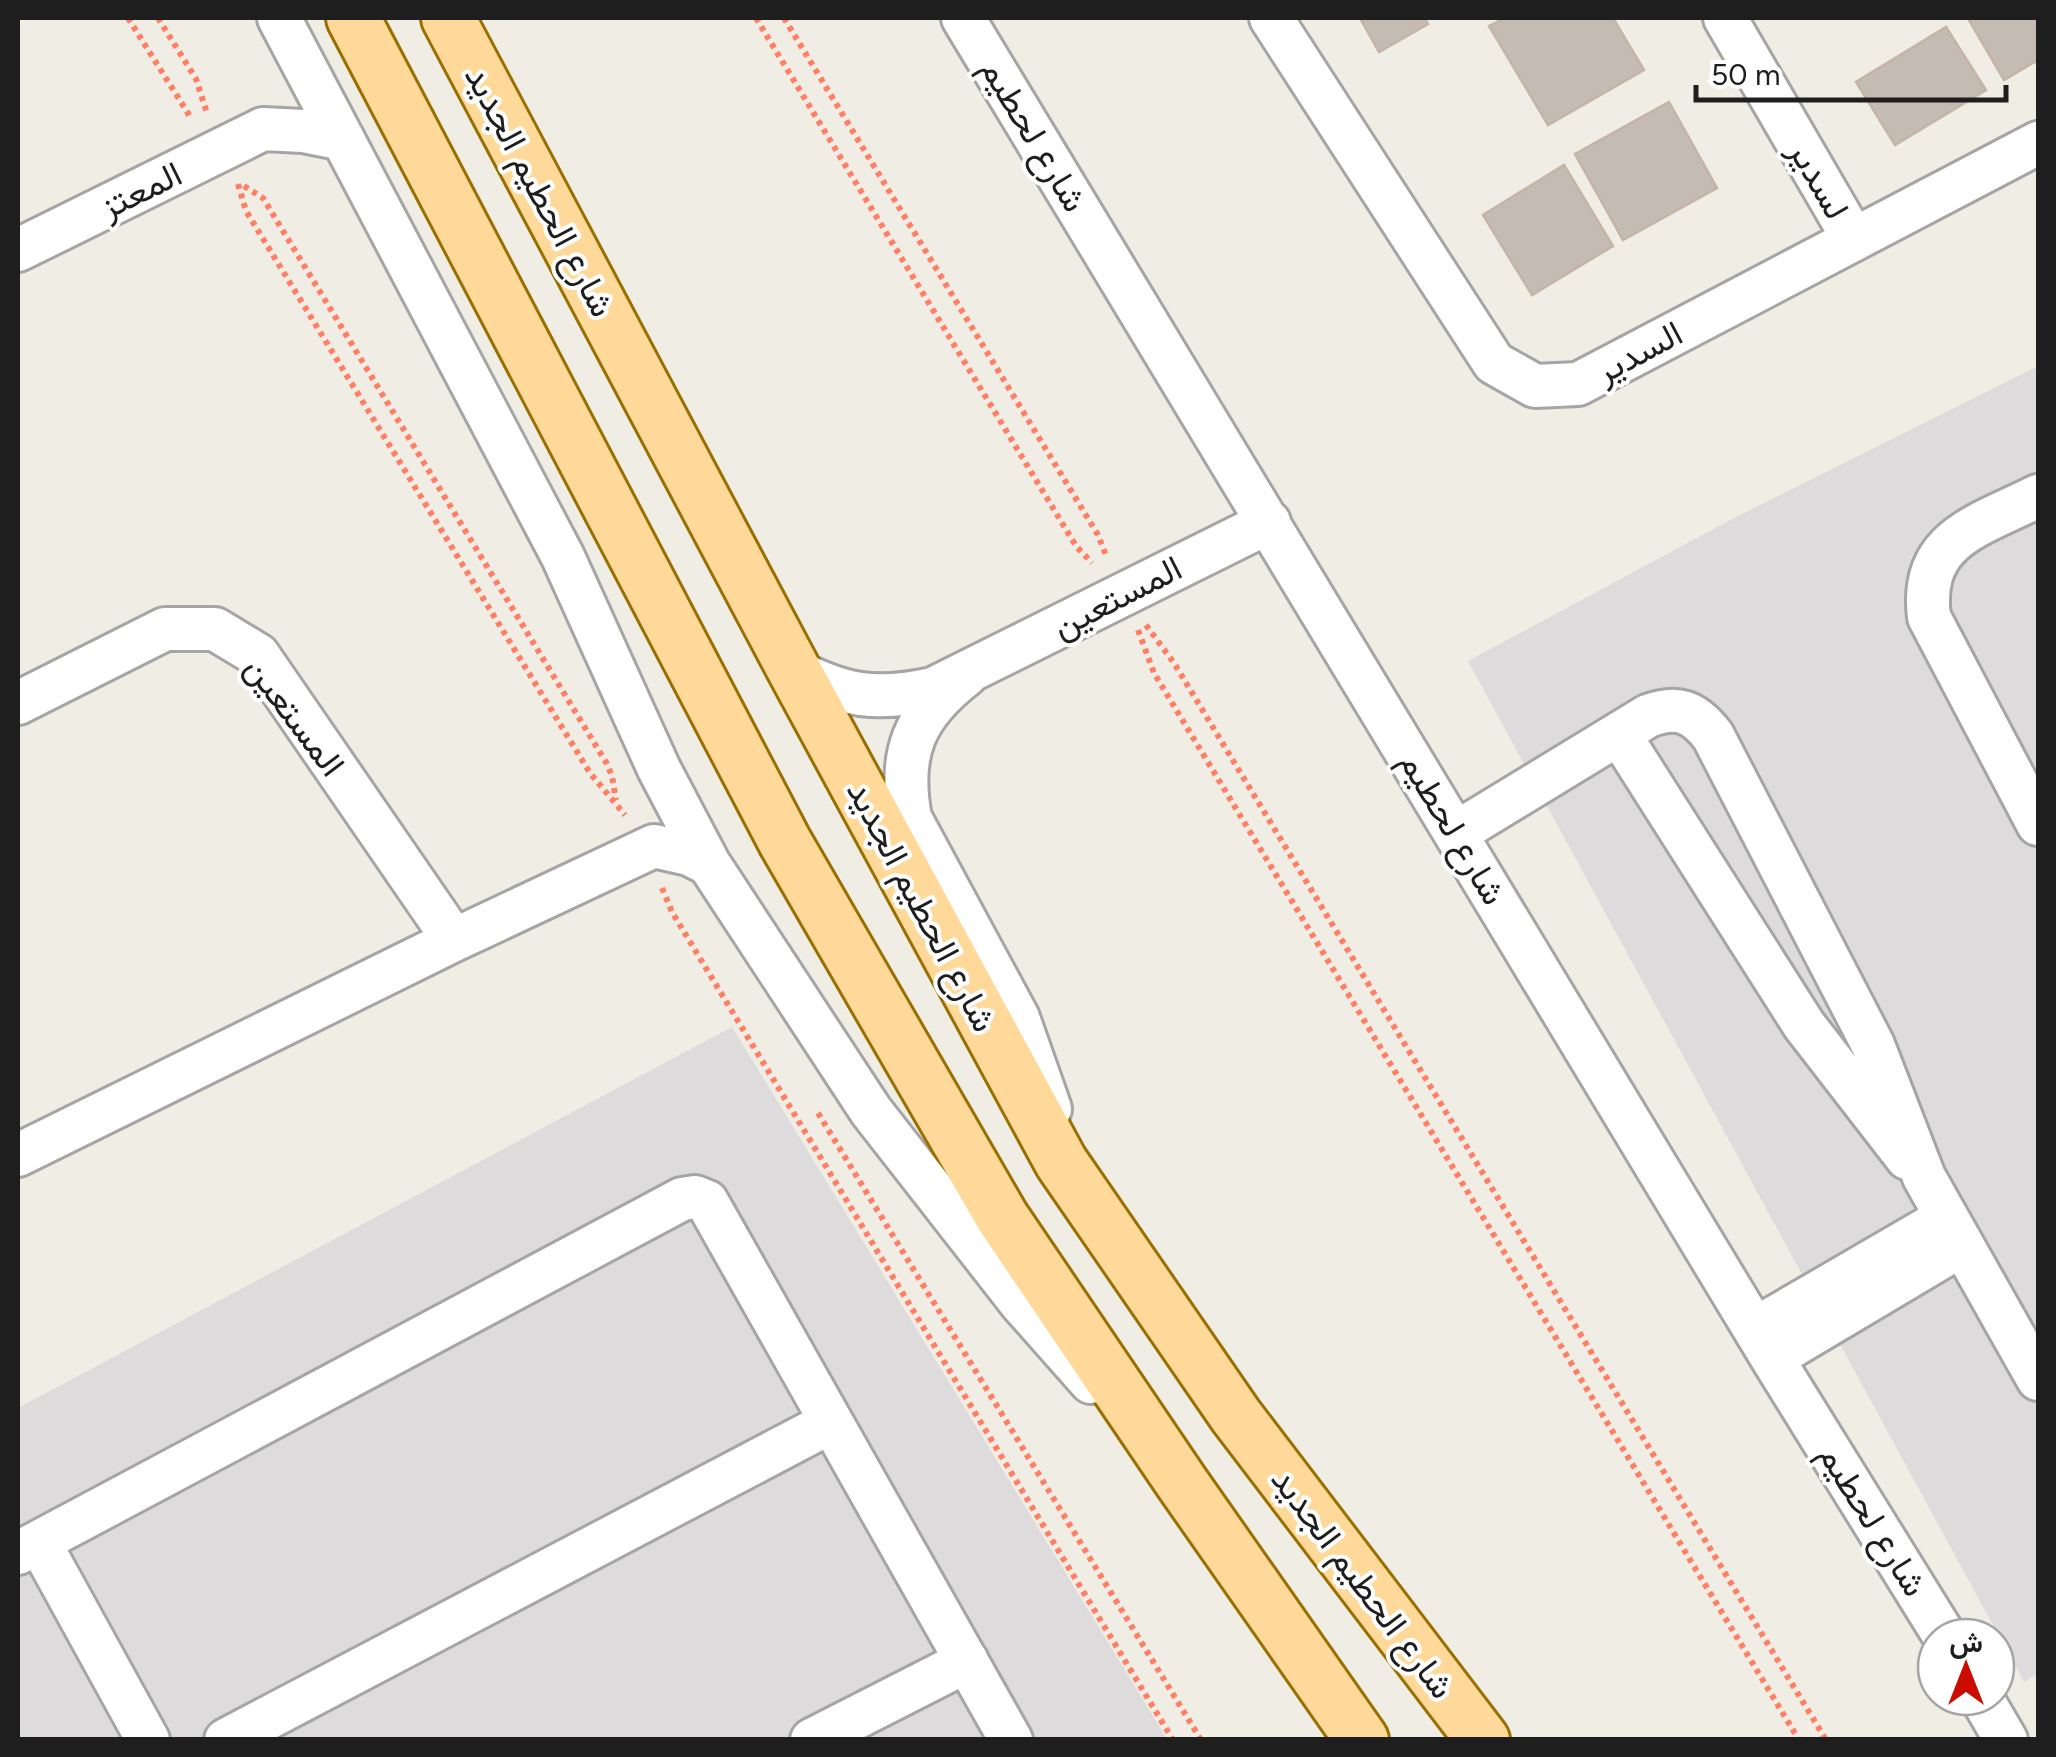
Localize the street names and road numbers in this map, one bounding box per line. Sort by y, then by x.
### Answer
street label: شارع لحطيم [969,51,1096,221]
street label: شارع الحطيم الجديد [453,58,624,325]
street label: لسدير [1778,132,1858,227]
street label: المعتز [93,152,189,229]
street label: السدير [1588,312,1690,393]
street label: المستعين [1045,547,1189,647]
street label: المستعين [236,648,354,784]
street label: شارع لحطيم [1388,744,1515,914]
street label: شارع الحطيم الجديد [835,773,1006,1040]
street label: شارع لحطيم [1807,1436,1936,1605]
street label: شارع الحطيم الجديد [1260,1459,1464,1709]

